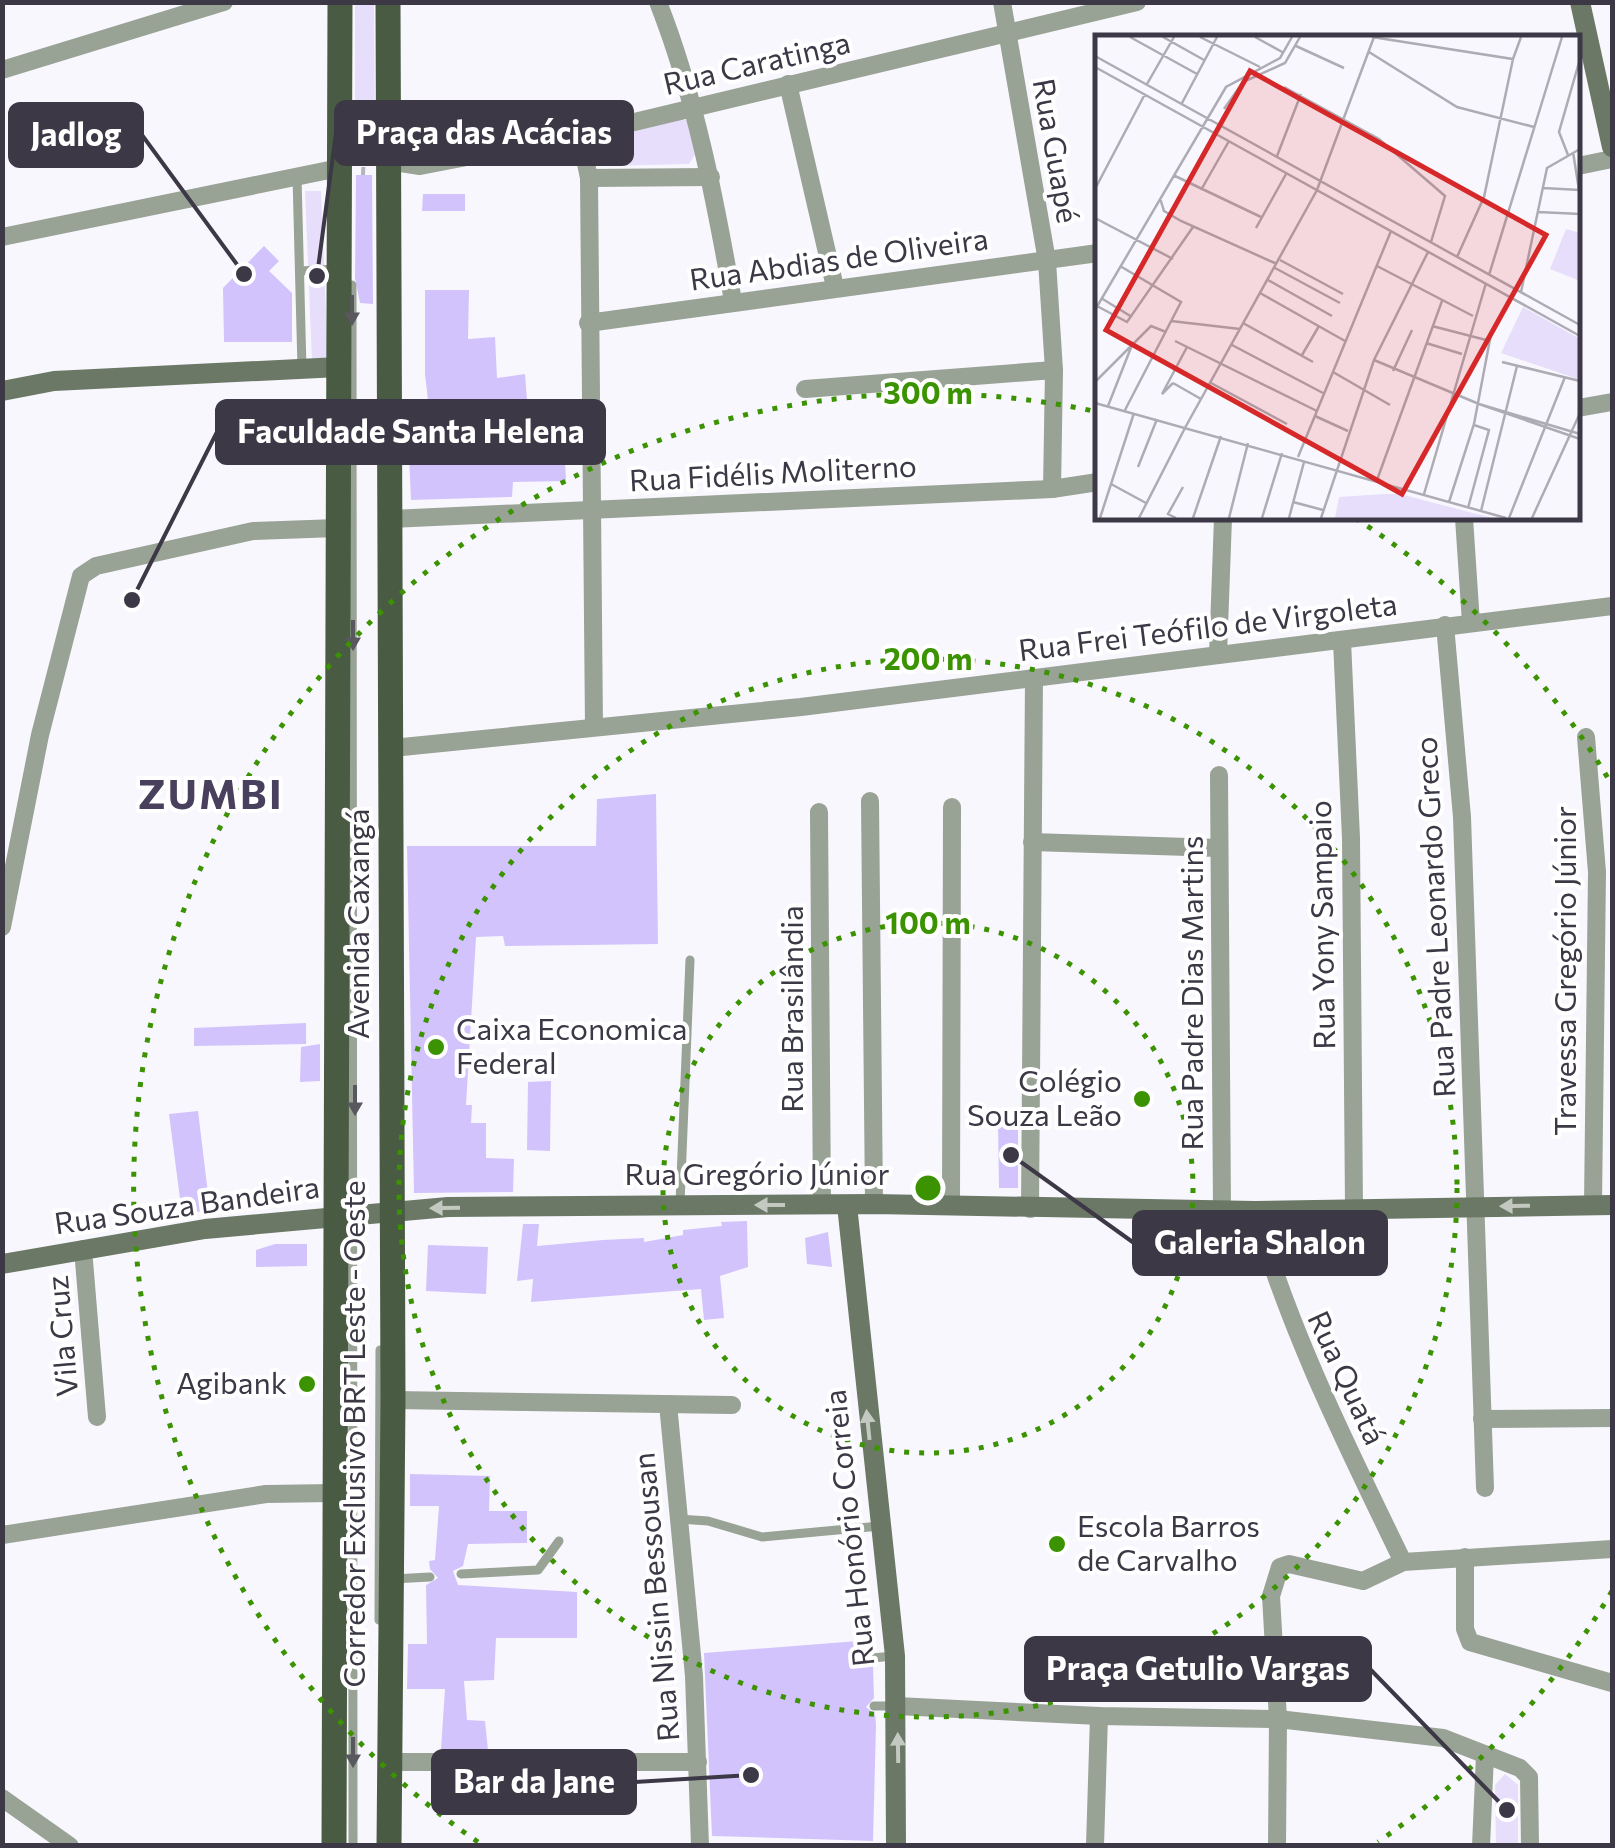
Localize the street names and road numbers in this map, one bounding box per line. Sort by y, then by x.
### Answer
street label: Rua Caratinga [659,22,853,101]
street label: Rua Guapé [1027,75,1088,226]
street label: Rua Abdias de Oliveira [687,218,990,297]
street label: Rua Fidélis Moliterno [628,445,918,498]
street label: Rua Frei Teófilo de Virgoleta [1016,584,1399,667]
street label: Rua Padre Leonardo Greco [1406,736,1461,1099]
street label: Rua Yony Sampaio [1300,800,1341,1050]
street label: Travessa Gregório Júnior [1545,806,1582,1136]
street label: Avenida Caxangá [338,809,375,1039]
street label: Rua Padre Dias Martins [1172,836,1209,1150]
street label: Rua Brasilândia [772,905,809,1113]
street label: Rua Gregório Júnior [625,1154,889,1191]
street label: Rua Souza Bandeira [52,1167,322,1240]
street label: Corredor Exclusivo BRT Leste - Oeste [334,1180,371,1688]
street label: Vila Cruz [37,1274,84,1398]
street label: Rua Quatá [1301,1304,1395,1450]
street label: Rua Honório Correia [815,1388,880,1669]
street label: Rua Nissin Bessousan [623,1451,686,1743]

